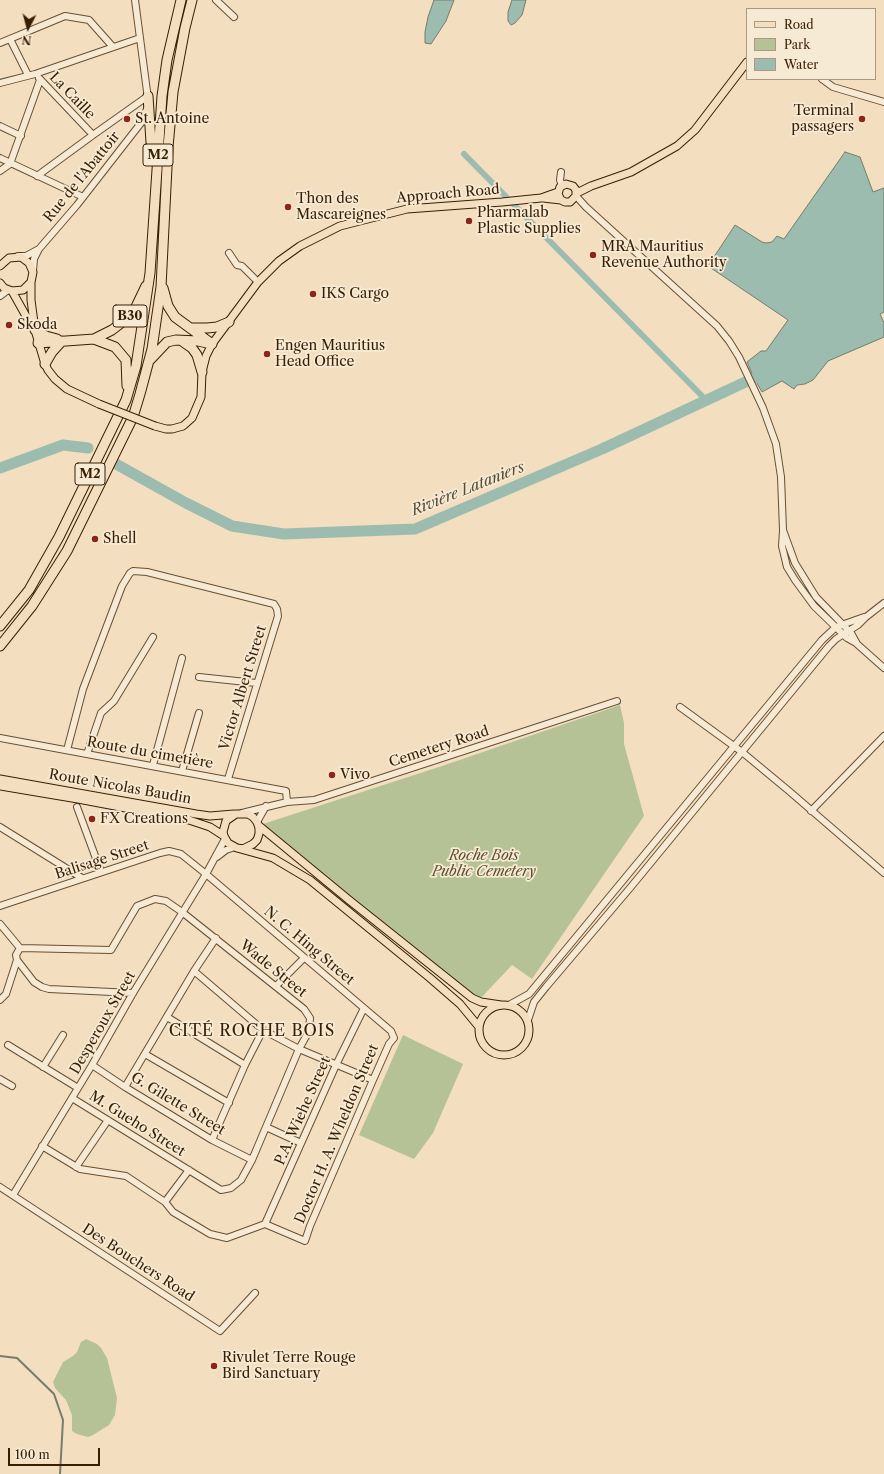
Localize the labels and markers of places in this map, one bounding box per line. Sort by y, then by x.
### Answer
place label: Terminal passagers [791,103,854,136]
place label: St. Antoine [135,111,209,127]
marker: St. Antoine [122,114,132,124]
marker: Terminal passagers [857,114,867,124]
place label: Thon des Mascareignes [296,191,386,224]
marker: Thon des Mascareignes [283,202,293,212]
place label: Pharmalab Plastic Supplies [477,205,581,238]
marker: Pharmalab Plastic Supplies [464,216,474,226]
place label: MRA Mauritius Revenue Authority [601,239,727,272]
marker: MRA Mauritius Revenue Authority [588,250,598,260]
place label: IKS Cargo [321,286,389,302]
marker: IKS Cargo [308,289,318,299]
place label: Skoda [17,317,57,333]
marker: Skoda [4,320,14,330]
place label: Engen Mauritius Head Office [275,338,385,370]
marker: Engen Mauritius Head Office [262,349,272,359]
place label: Shell [103,531,136,547]
marker: Shell [90,534,100,544]
place label: Vivo [340,767,370,783]
marker: Vivo [327,770,337,780]
place label: FX Creations [100,811,188,827]
marker: FX Creations [87,814,97,824]
place label: Rivulet Terre Rouge Bird Sanctuary [222,1350,356,1382]
marker: Rivulet Terre Rouge Bird Sanctuary [209,1361,219,1371]

